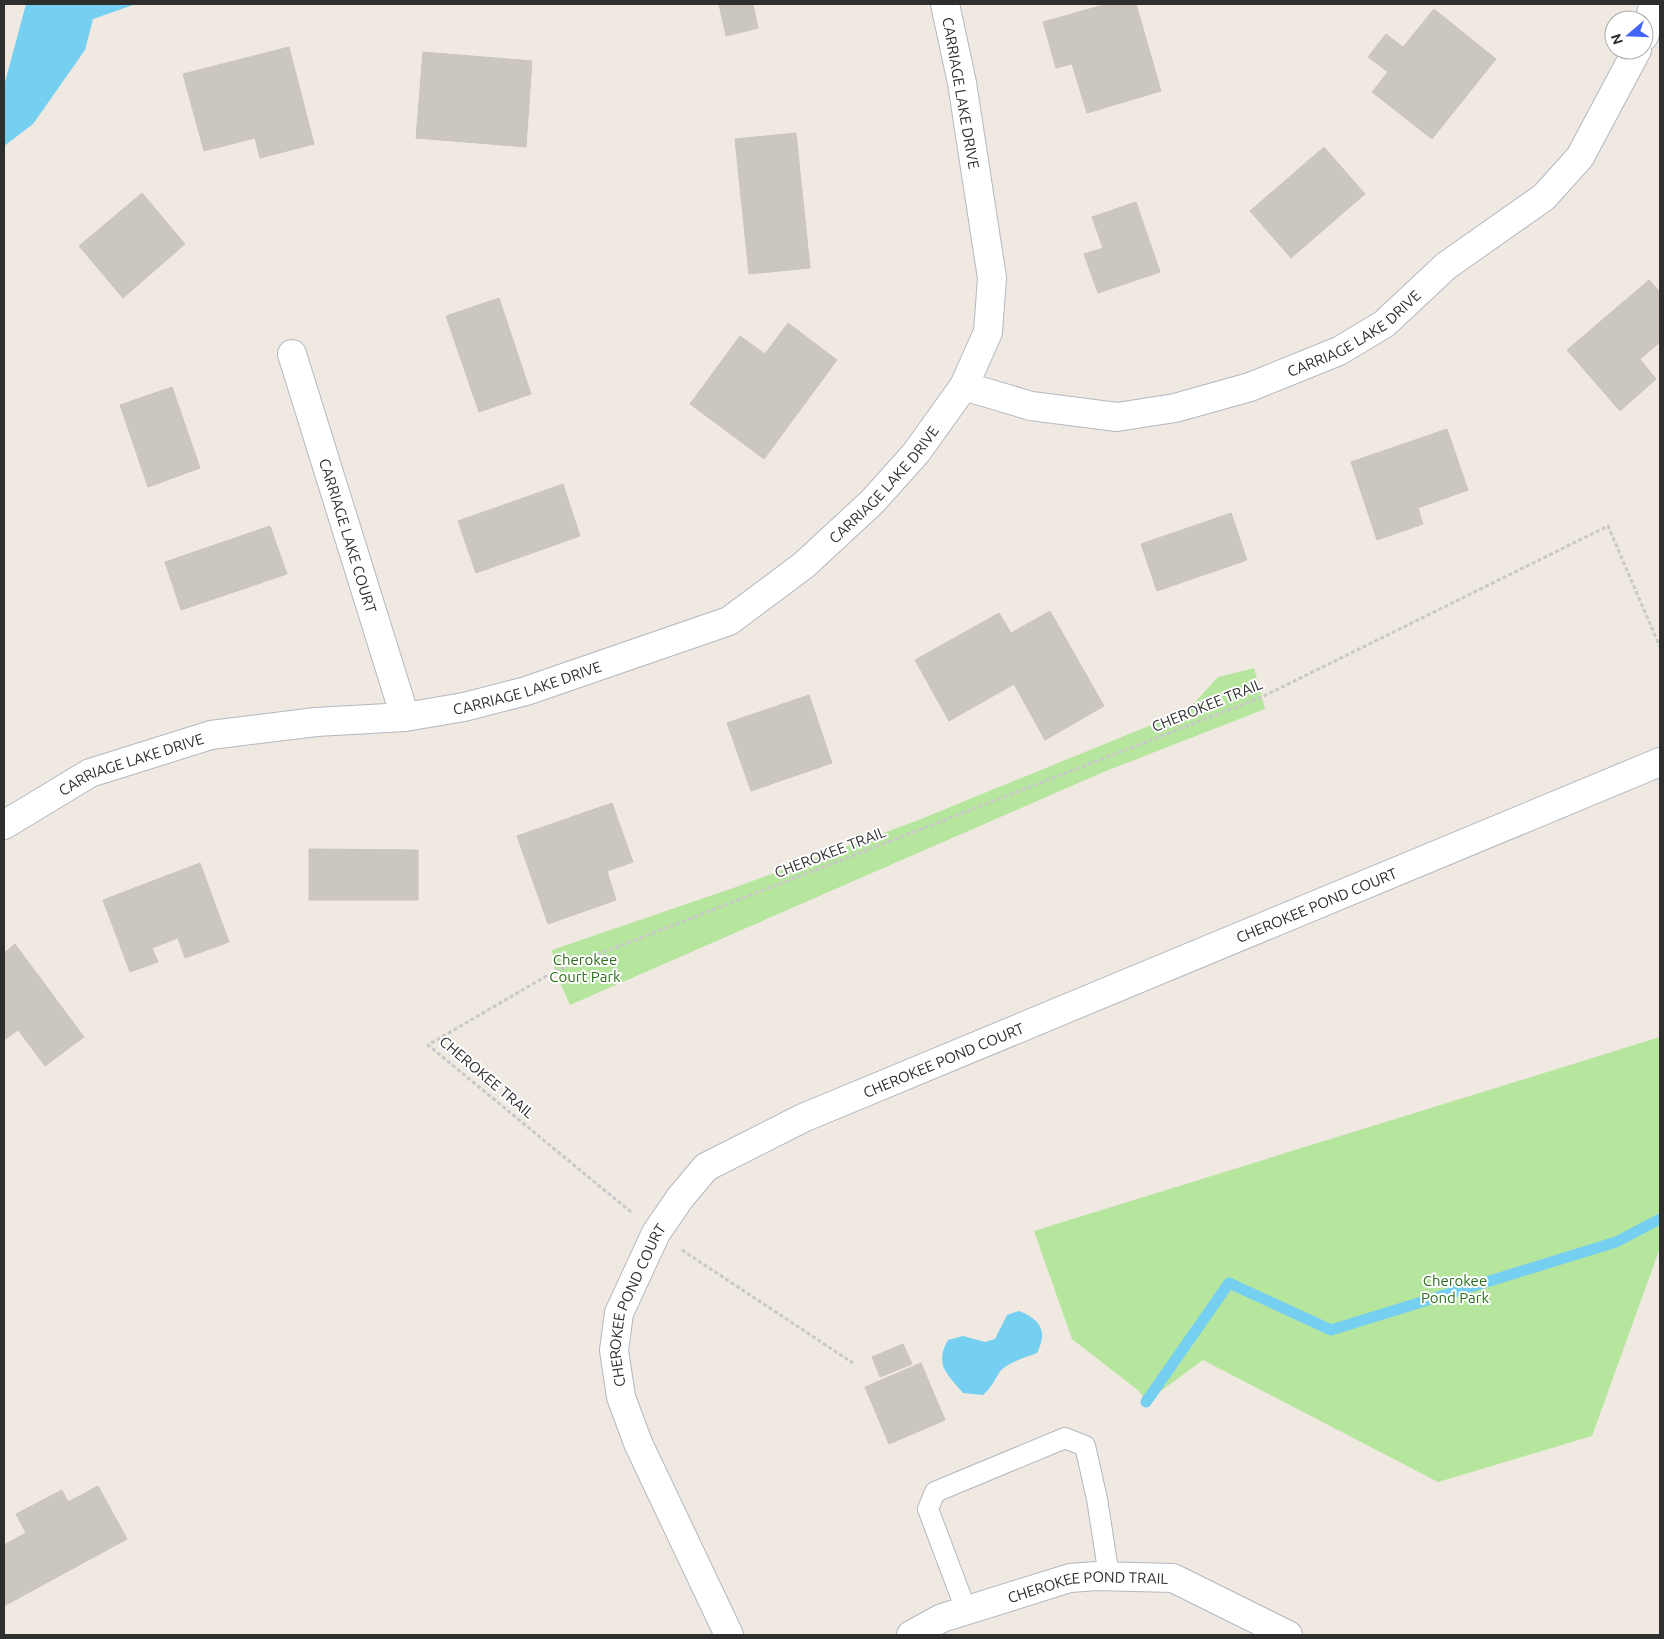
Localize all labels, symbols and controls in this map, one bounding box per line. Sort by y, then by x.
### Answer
north arrow [1604,10,1654,60]
street label: CARRIAGE LAKE DRIVE [939,16,983,170]
text: N [1607,32,1626,47]
street label: CARRIAGE LAKE DRIVE [1285,286,1424,380]
street label: CARRIAGE LAKE DRIVE [825,422,942,546]
street label: CARRIAGE LAKE COURT [316,456,381,615]
street label: CARRIAGE LAKE DRIVE [452,657,603,717]
street label: CHEROKEE TRAIL [1149,675,1265,735]
street label: CARRIAGE LAKE DRIVE [55,729,206,799]
street label: CHEROKEE TRAIL [772,823,888,881]
street label: CHEROKEE POND COURT [1233,864,1400,946]
park label: Cherokee Court Park [549,951,621,985]
street label: CHEROKEE POND COURT [860,1019,1027,1101]
street label: CHEROKEE TRAIL [436,1033,538,1122]
street label: CHEROKEE POND COURT [606,1220,669,1388]
park label: Cherokee Pond Park [1421,1272,1489,1306]
street label: CHEROKEE POND TRAIL [1005,1567,1169,1606]

